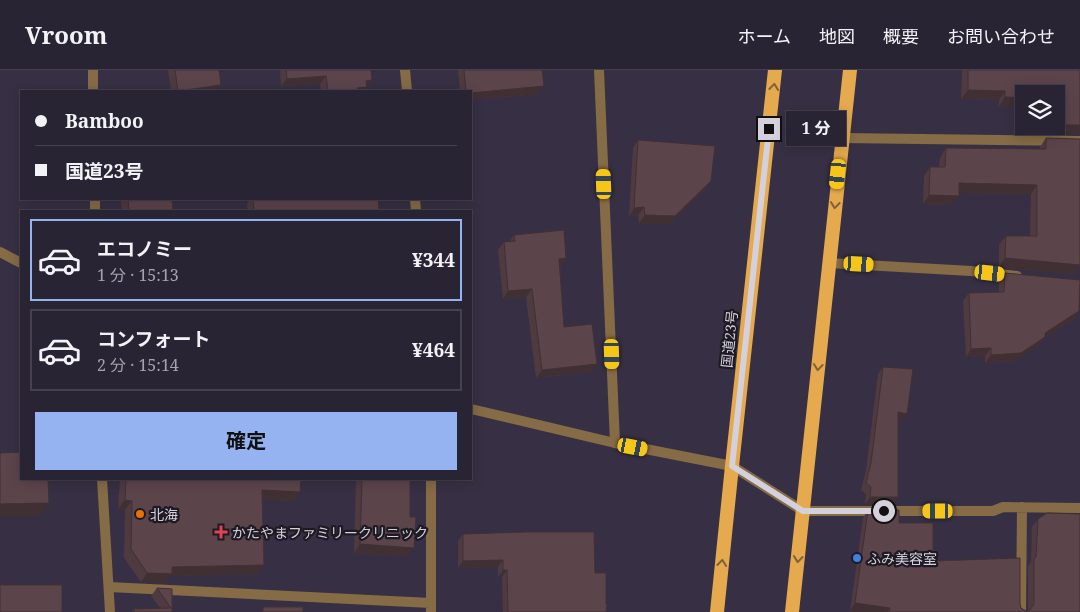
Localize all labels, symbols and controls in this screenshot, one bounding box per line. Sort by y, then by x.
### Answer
text: Vroom [25,18,107,51]
text: ホーム [738,24,791,48]
text: 地図 [819,24,855,48]
text: 概要 [883,24,919,48]
text: お問い合わせ [947,24,1055,48]
one-way arrow [768,83,779,91]
map controls [1015,85,1065,135]
button: layers [1015,85,1065,135]
text: Bamboo [65,108,144,134]
callout: 1 分 [786,112,846,146]
text: 1 分 [801,117,831,139]
route end [758,118,780,140]
text: 国道23号 [65,158,143,184]
car [828,158,847,190]
car [595,169,612,199]
one-way arrow [830,202,841,210]
text: エコノミー [97,236,192,262]
icon: car [37,238,82,283]
text: ¥344 [412,247,455,273]
car [843,256,874,272]
text: 1 分 · 15:13 [97,264,179,286]
car [974,264,1005,282]
street label: 国道23号 [717,309,741,369]
text: コンフォート [97,326,210,352]
icon: car [37,328,82,373]
text: ¥464 [412,337,455,363]
car [603,339,620,369]
text: 2 分 · 15:14 [97,354,179,376]
one-way arrow [813,363,824,371]
button: 確定 [35,412,457,470]
car [616,437,649,457]
route start [873,500,895,522]
car [923,504,953,519]
place label: 北海 [150,505,178,524]
marker: 北海 [134,508,146,520]
place label: かたやまファミリークリニック [232,523,428,542]
marker: かたやまファミリークリニック [214,525,228,539]
place label: ふみ美容室 [867,549,937,568]
marker: ふみ美容室 [851,552,863,564]
one-way arrow [793,555,804,563]
one-way arrow [716,559,727,567]

